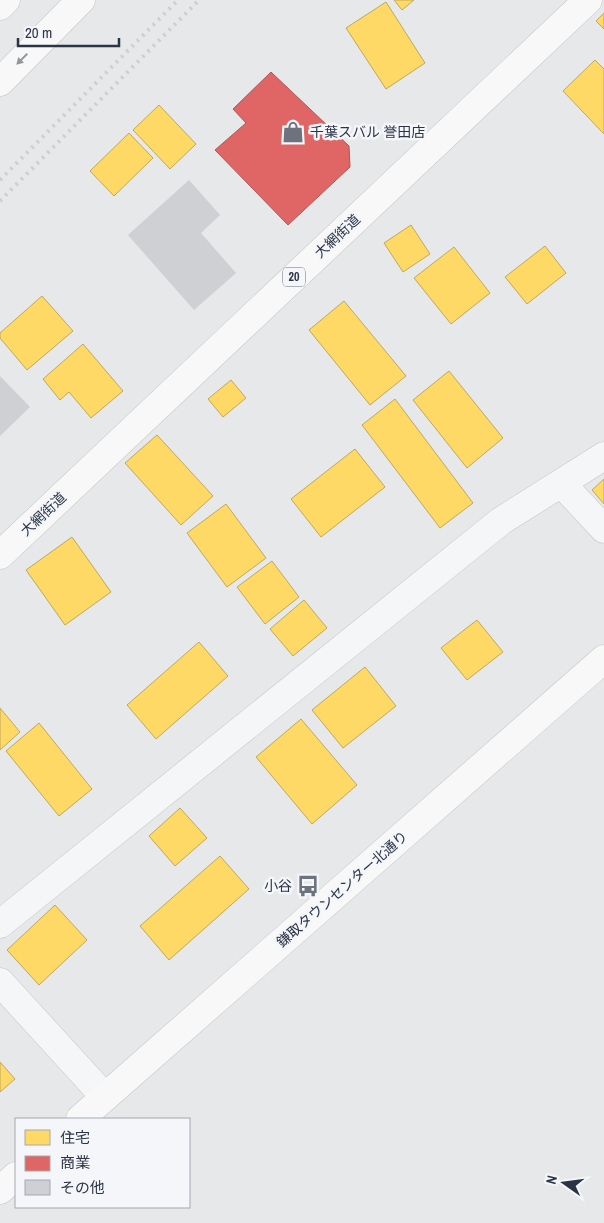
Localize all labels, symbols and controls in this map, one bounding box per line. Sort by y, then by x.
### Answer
scale bar [18,15,119,47]
text: 20 m [25,22,52,43]
one-way arrow [16,53,28,65]
shop icon: 千葉スバル 誉田店 [280,119,306,145]
place label: 千葉スバル 誉田店 [310,123,425,141]
street label: 大網街道 [310,210,364,262]
road number: 20 [283,268,305,286]
street label: 大網街道 [16,488,70,540]
street label: 鎌取タウンセンター北通り [273,827,411,951]
bus stop icon: 小谷 [295,873,321,899]
place label: 小谷 [264,877,292,895]
legend [15,1118,190,1208]
text: 住宅 [60,1127,90,1148]
text: 商業 [60,1152,90,1173]
north arrow [539,1158,589,1208]
text: N [542,1174,561,1186]
text: その他 [60,1177,105,1198]

